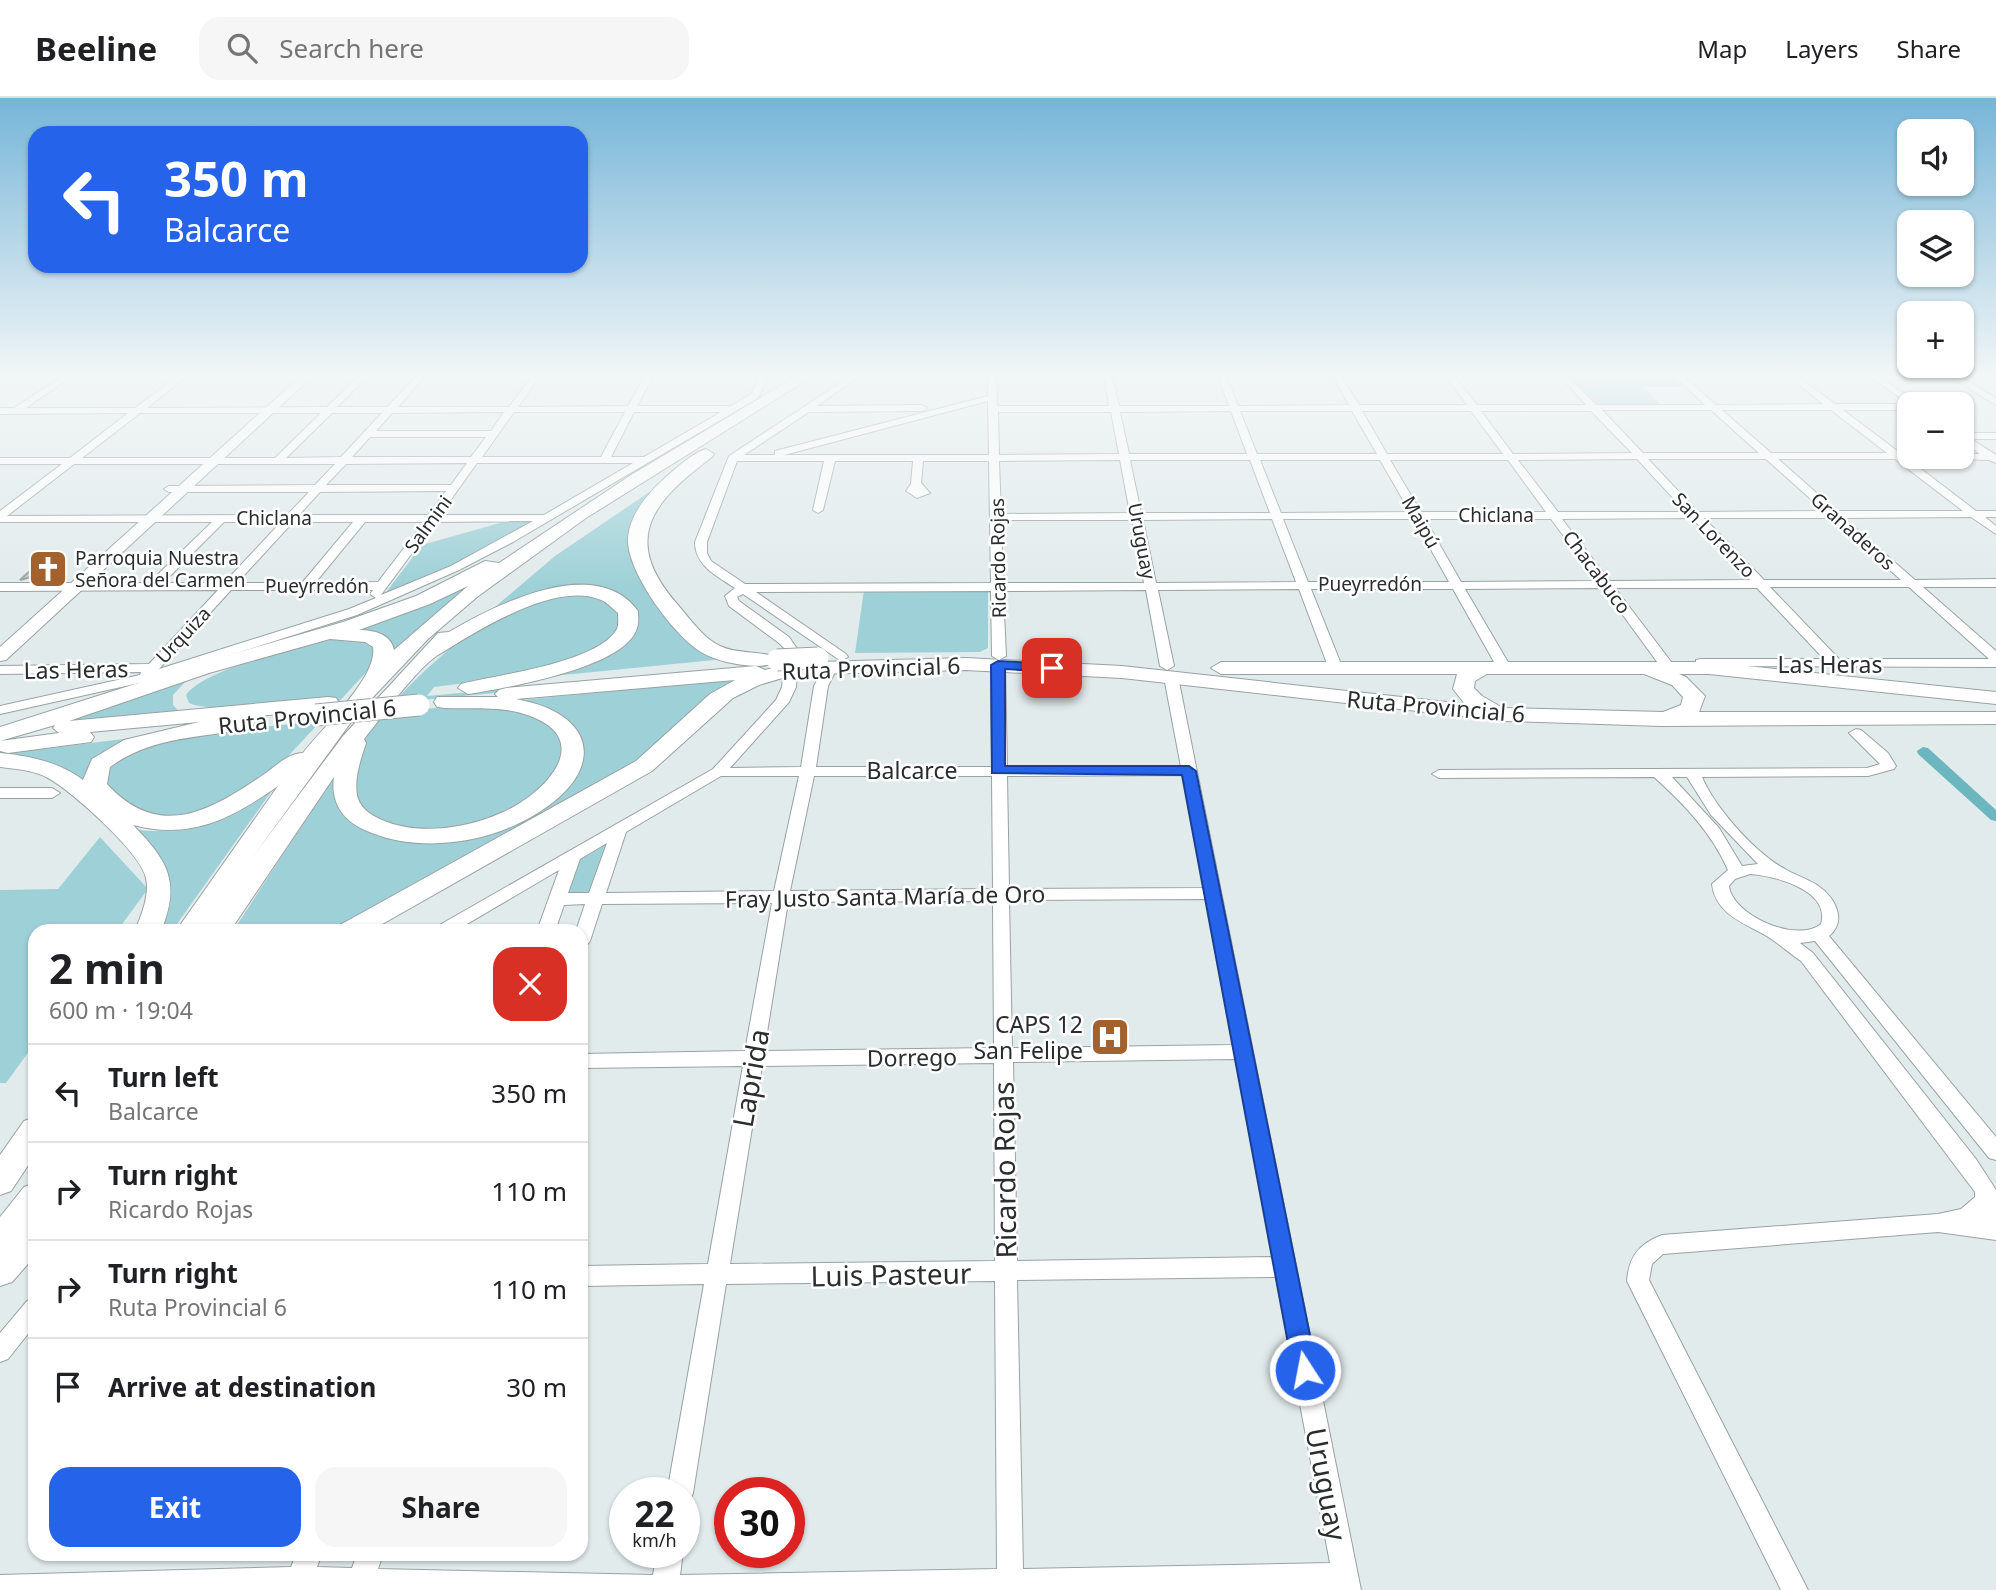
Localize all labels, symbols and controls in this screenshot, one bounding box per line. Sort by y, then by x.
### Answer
search box [199,17,689,80]
text: Beeline [35,26,157,71]
icon: search [223,29,261,67]
text: Search here [279,30,424,66]
text: Map [1697,32,1747,65]
text: Layers [1785,32,1859,65]
text: Share [1897,32,1961,65]
map controls [1897,119,1974,469]
button: sound [1897,119,1974,196]
text: 350 m [164,145,309,211]
icon: left [49,154,140,245]
text: Balcarce [164,208,290,251]
button: layers [1897,210,1974,287]
button: + [1897,301,1974,378]
button: − [1897,392,1974,469]
street label: Granaderos [1805,486,1901,576]
street label: San Lorenzo [1667,487,1761,583]
street label: Salmini [398,490,458,558]
street label: Maipú [1396,491,1446,553]
street label: Ricardo Rojas [984,498,1012,618]
street label: Uruguay [1122,501,1162,582]
street label: Chiclana [1458,502,1534,528]
street label: Chiclana [236,505,312,531]
street label: Chacabuco [1557,525,1637,619]
place label: Parroquia Nuestra Señora del Carmen [75,545,245,593]
church icon: Parroquia Nuestra Señora del Carmen [27,548,69,590]
street label: Pueyrredón [1318,571,1422,597]
street label: Pueyrredón [265,573,369,599]
street label: Urquiza [150,601,216,669]
pin [1022,638,1082,698]
street label: Las Heras [1778,648,1882,680]
street label: Ruta Provincial 6 [781,649,961,687]
icon: arrive [1033,649,1071,687]
street label: Las Heras [23,652,129,686]
street label: Ruta Provincial 6 [1345,682,1527,730]
street label: Ruta Provincial 6 [216,691,398,741]
street label: Balcarce [867,754,957,786]
street label: Fray Justo Santa María de Oro [725,877,1045,915]
text: 2 min [49,939,165,996]
button: close [493,947,567,1021]
text: 600 m · 19:04 [49,994,193,1026]
place label: CAPS 12 San Felipe [973,1008,1083,1066]
hospital icon: CAPS 12 San Felipe [1089,1016,1131,1058]
street label: Laprida [723,1026,777,1130]
street label: Dorrego [867,1040,957,1074]
text: Turn left [108,1059,219,1095]
icon: left [49,1074,87,1112]
text: 350 m [491,1075,567,1111]
street label: Ricardo Rojas [983,1081,1025,1259]
text: Balcarce [108,1095,199,1127]
text: Turn right [108,1157,238,1193]
icon: right [49,1172,87,1210]
text: 110 m [491,1173,567,1209]
text: Ricardo Rojas [108,1193,253,1225]
street label: Luis Pasteur [810,1254,972,1294]
text: Turn right [108,1255,238,1291]
icon: right [49,1270,87,1308]
text: 110 m [491,1271,567,1307]
text: Ruta Provincial 6 [108,1291,287,1323]
position arrow [1268,1333,1342,1407]
icon: arrive [49,1368,87,1406]
text: Arrive at destination [108,1369,377,1405]
text: 30 m [506,1369,567,1405]
street label: Uruguay [1297,1424,1357,1544]
button: Exit [49,1467,301,1547]
button: Share [315,1467,567,1547]
speed limit sign: 30 [714,1477,805,1568]
text: 22 [634,1490,675,1537]
text: km/h [632,1528,677,1552]

